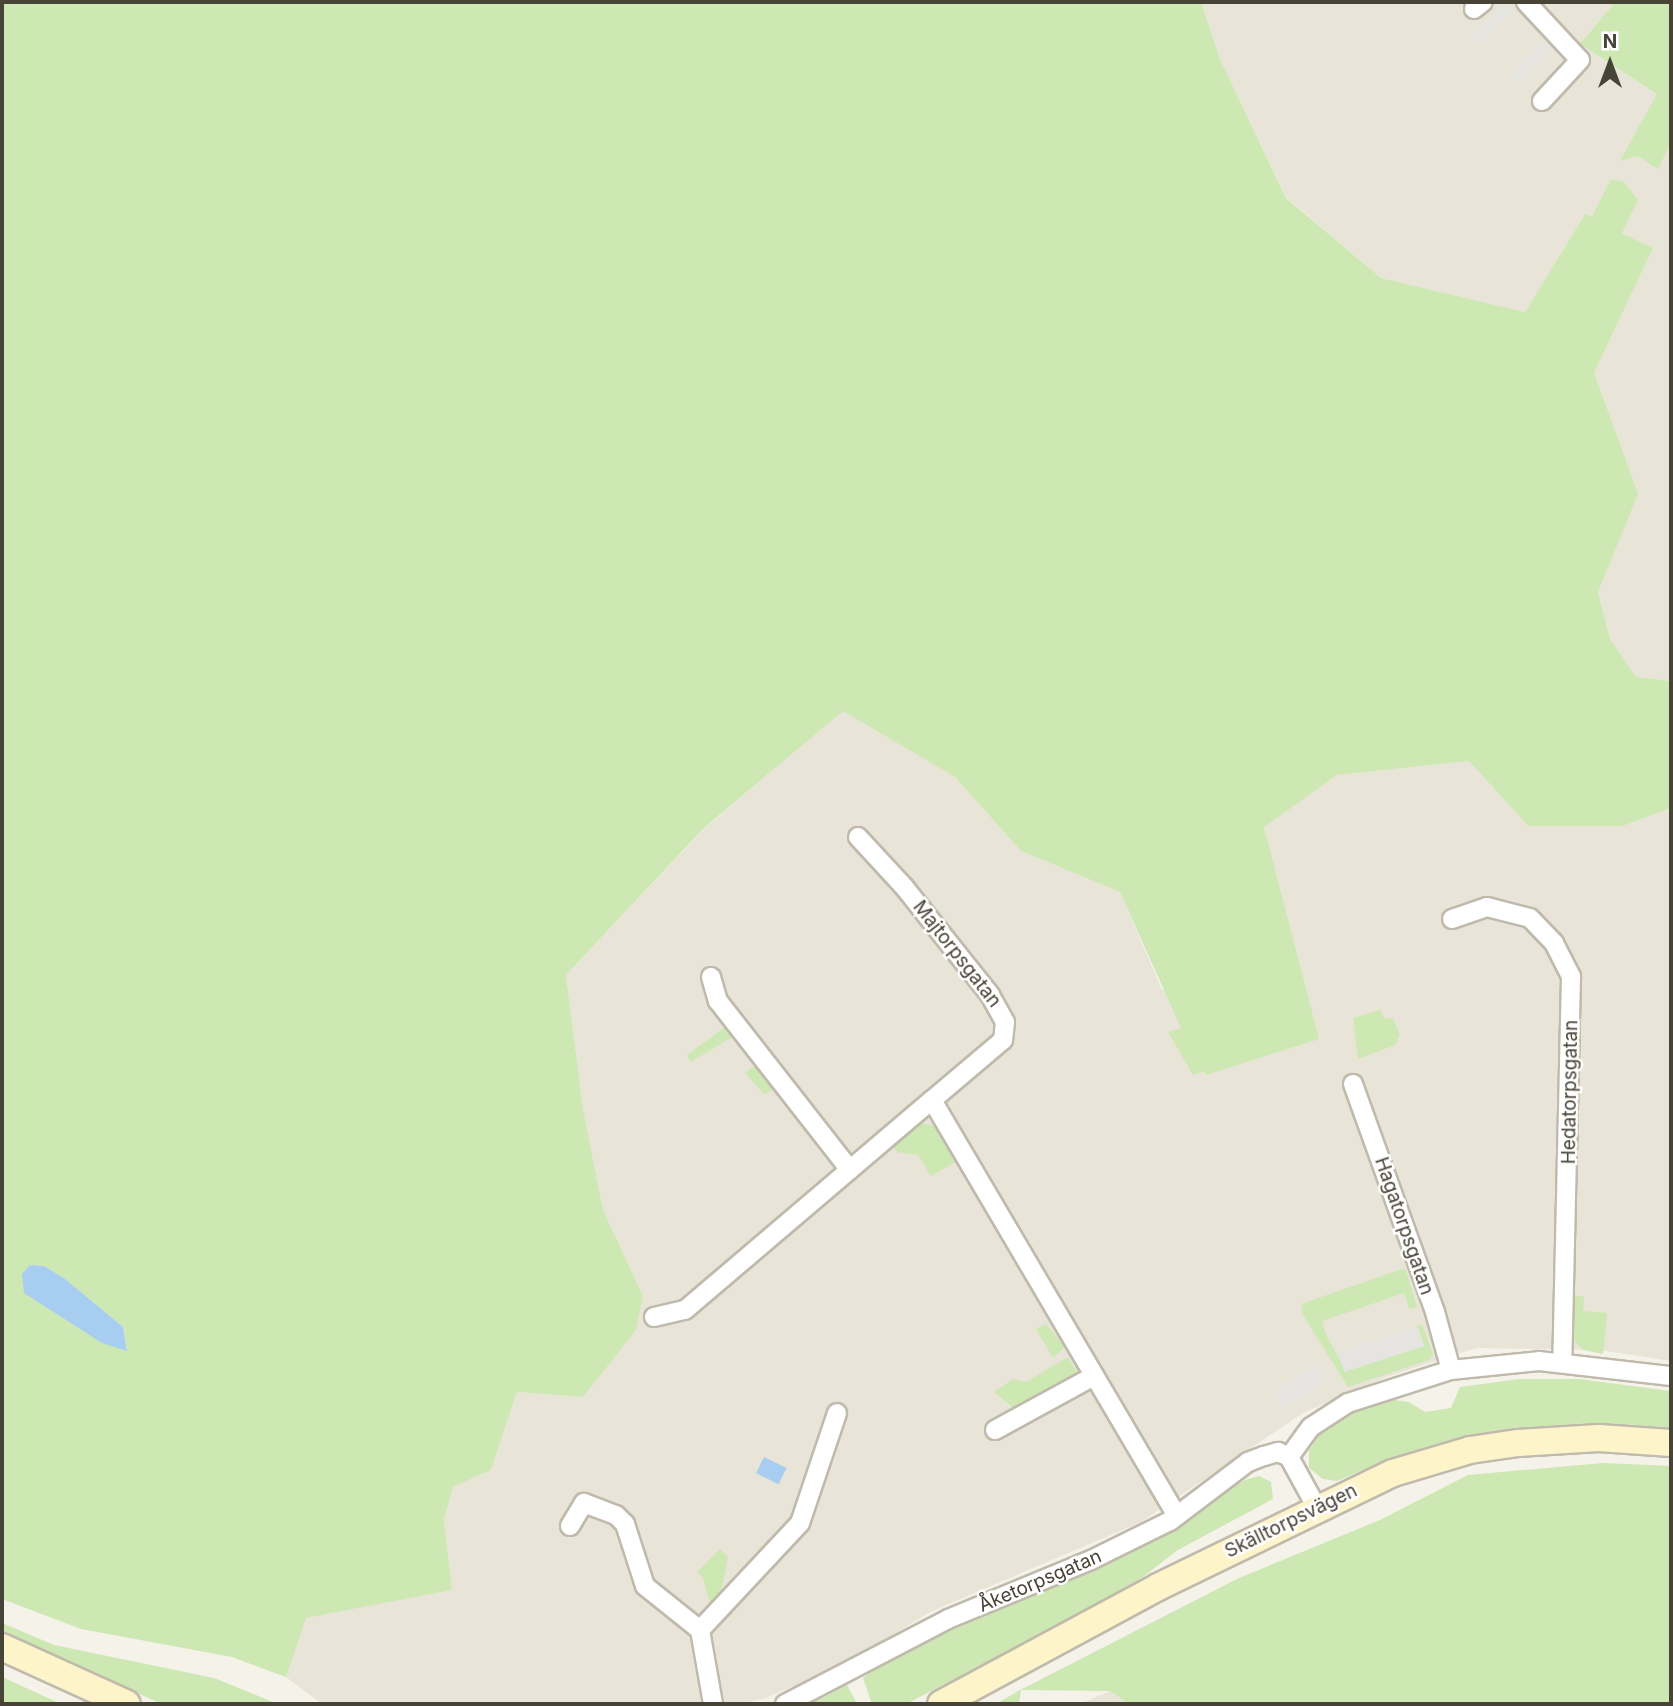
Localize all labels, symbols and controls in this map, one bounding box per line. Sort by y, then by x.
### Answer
north arrow [1575,28,1645,98]
text: N [1603,30,1617,53]
street label: Majtorpsgatan [908,896,1006,1012]
street label: Hedatorpsgatan [1557,1020,1583,1164]
street label: Hagatorpsgatan [1370,1154,1438,1298]
street label: Skälltorpsvägen [1221,1479,1361,1563]
street label: Åketorpsgatan [975,1545,1105,1617]

